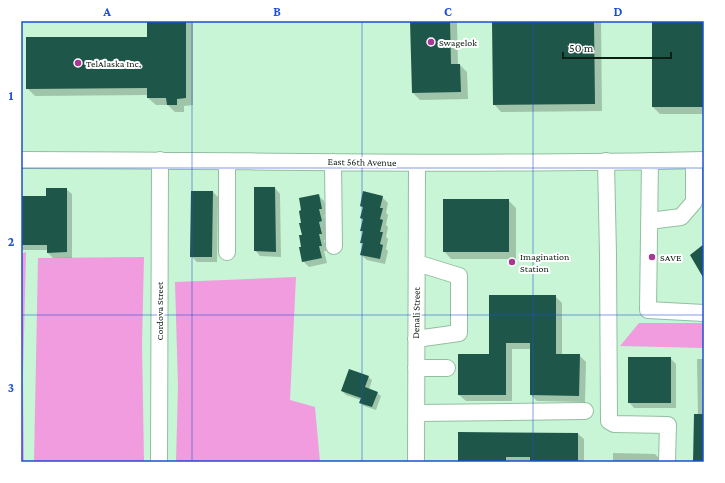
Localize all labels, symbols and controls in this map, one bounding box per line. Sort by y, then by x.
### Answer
text: A [102,4,111,19]
text: B [273,4,281,19]
text: C [444,4,452,19]
text: D [614,4,623,19]
scale bar [563,34,671,60]
marker: Swagelok [426,37,436,47]
place label: Swagelok [439,37,477,48]
text: 50 m [569,41,594,55]
marker: TelAlaska Inc. [73,58,83,68]
place label: TelAlaska Inc. [86,58,141,69]
text: 1 [9,88,14,103]
street label: East 56th Avenue [327,156,397,168]
text: 2 [8,234,15,249]
place label: Imagination Station [520,251,570,274]
marker: SAVE [647,252,657,262]
place label: SAVE [660,252,682,263]
marker: Imagination Station [507,257,517,267]
street label: Cordova Street [154,281,165,340]
street label: Denali Street [410,286,422,339]
text: 3 [8,380,14,395]

